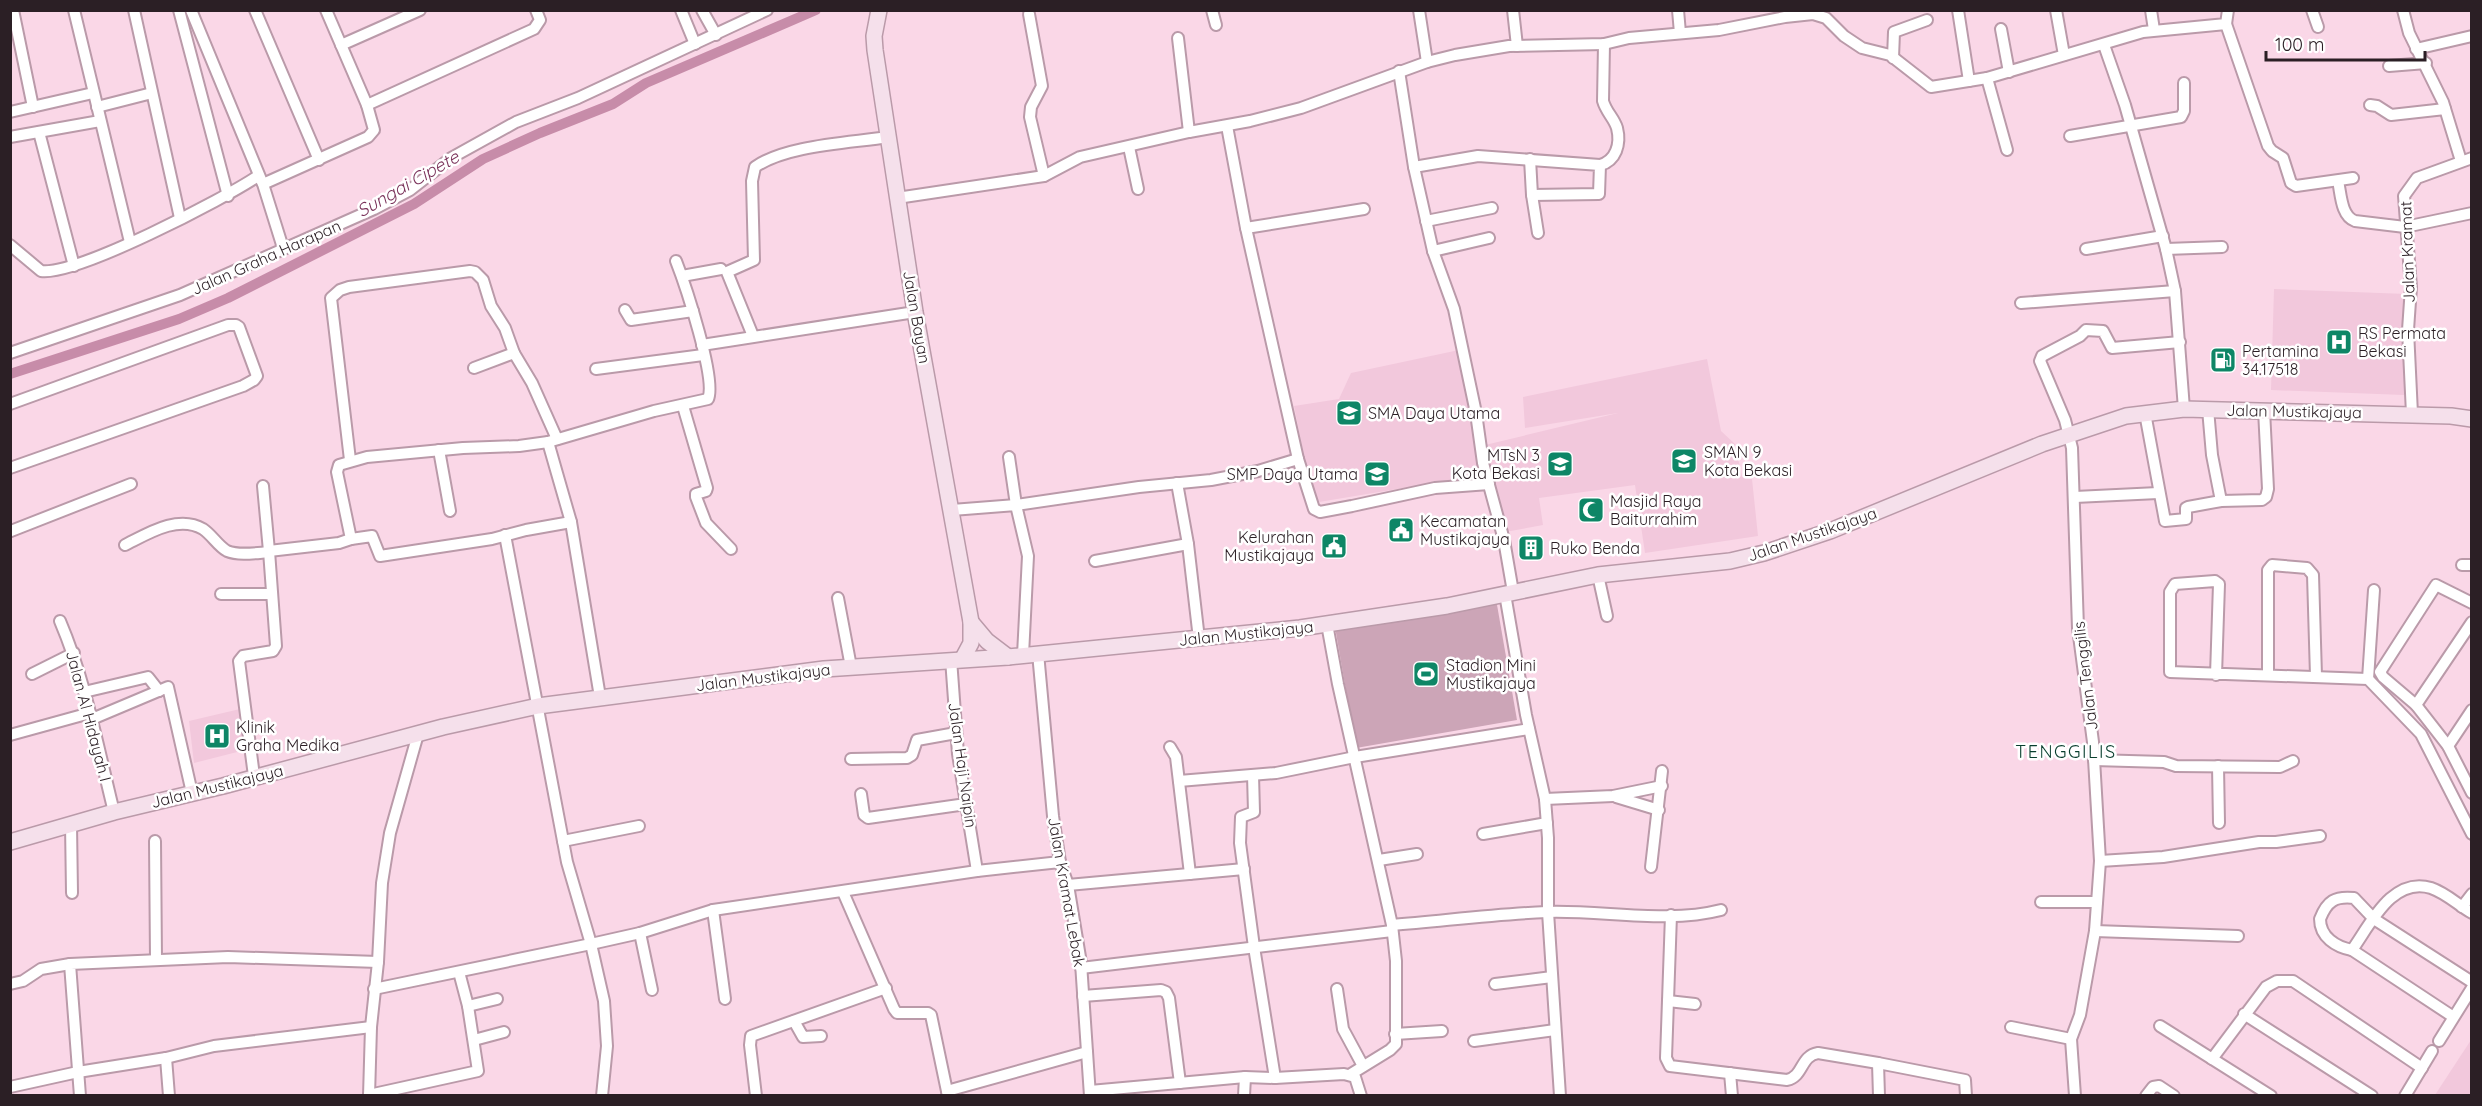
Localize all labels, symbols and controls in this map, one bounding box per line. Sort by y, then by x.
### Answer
scale bar [2266,24,2425,62]
text: 100 m [2275,33,2324,56]
water label: Sungai Cipete [352,145,464,222]
street label: Jalan Kramat [2395,201,2419,303]
street label: Jalan Graha Harapan [188,215,344,299]
street label: Jalan Bayan [899,269,935,365]
place label: RS Permata Bekasi [2358,323,2446,361]
hospital icon: RS Permata Bekasi [2324,327,2354,357]
place label: Pertamina 34.17518 [2242,341,2319,379]
fuel station icon: Pertamina 34.17518 [2208,345,2238,375]
school or university icon: SMA Daya Utama [1334,398,1364,428]
street label: Jalan Mustikajaya [2226,400,2362,422]
place label: SMA Daya Utama [1368,403,1500,423]
place label: SMAN 9 Kota Bekasi [1704,442,1792,480]
place label: MTsN 3 Kota Bekasi [1452,445,1540,483]
school or university icon: SMAN 9 Kota Bekasi [1669,446,1699,476]
school or university icon: MTsN 3 Kota Bekasi [1545,449,1575,479]
school or university icon: SMP Daya Utama [1362,459,1392,489]
place label: SMP Daya Utama [1227,464,1358,484]
place label: Masjid Raya Baiturrahim [1610,491,1702,529]
mosque icon: Masjid Raya Baiturrahim [1576,495,1606,525]
street label: Jalan Mustikajaya [1745,502,1879,566]
place label: Kecamatan Mustikajaya [1420,511,1510,549]
public building icon: Kecamatan Mustikajaya [1386,515,1416,545]
place label: Kelurahan Mustikajaya [1224,527,1314,565]
public building icon: Kelurahan Mustikajaya [1319,531,1349,561]
building icon: Ruko Benda [1516,533,1546,563]
place label: Ruko Benda [1550,538,1640,558]
street label: Jalan Mustikajaya [1178,616,1314,650]
street label: Jalan Tenggilis [2068,620,2102,732]
street label: Jalan Al Hidayah I [62,648,116,784]
place label: Stadion Mini Mustikajaya [1446,655,1536,693]
street label: Jalan Mustikajaya [695,659,831,695]
sports icon: Stadion Mini Mustikajaya [1411,659,1441,689]
street label: Jalan Haji Naipin [944,701,982,829]
place label: Klinik Graha Medika [236,717,340,755]
hospital icon: Klinik Graha Medika [202,721,232,751]
district label: TENGGILIS [2015,740,2117,763]
street label: Jalan Mustikajaya [149,760,285,812]
street label: Jalan Kramat Lebak [1044,816,1090,968]

